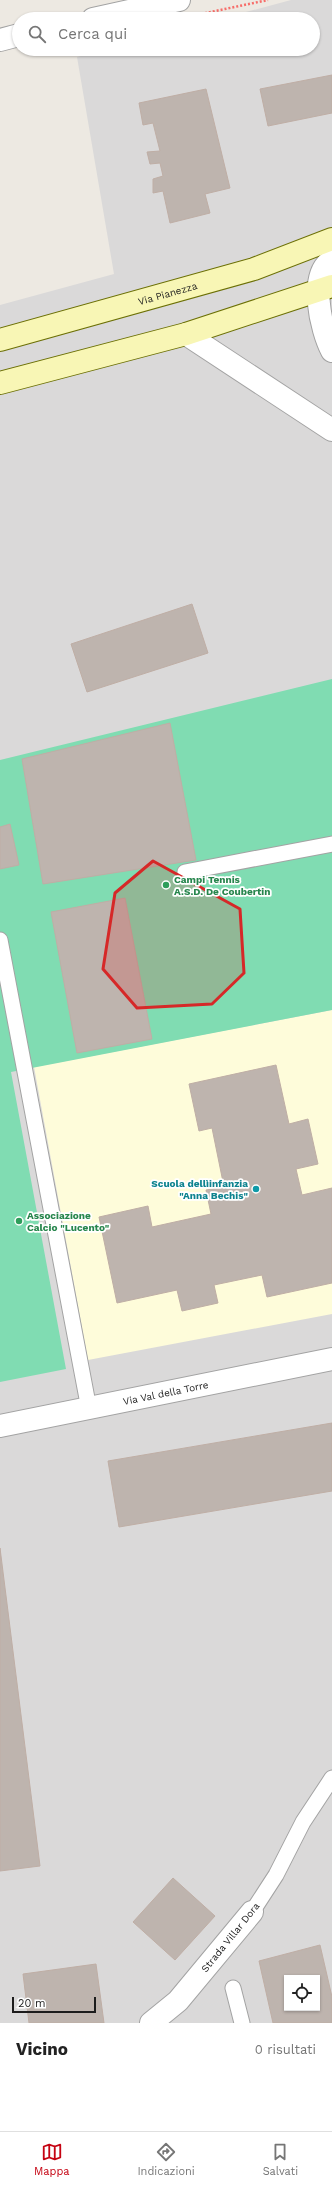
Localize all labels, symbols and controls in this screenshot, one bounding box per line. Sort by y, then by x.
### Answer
search box [12,12,320,56]
icon: search [26,23,48,45]
text: Cerca qui [58,25,127,43]
street label: Via Pianezza [137,280,199,307]
place label: Campi Tennis A.S.D. De Coubertin [174,874,270,897]
marker: Campi Tennis A.S.D. De Coubertin [161,880,171,890]
place label: Scuola dellìinfanzia "Anna Bechis" [151,1178,249,1201]
marker: Scuola dellìinfanzia "Anna Bechis" [251,1184,261,1194]
place label: Associazione Calcio "Lucento" [27,1210,110,1233]
marker: Associazione Calcio "Lucento" [14,1216,24,1226]
street label: Via Val della Torre [122,1379,210,1407]
street label: Strada Villar Dora [199,1900,262,1974]
map controls [284,1975,320,2011]
button: locate [284,1975,320,2011]
scale bar [12,1995,96,2014]
text: 20 m [18,1997,46,2010]
text: Vicino [16,2039,68,2059]
text: 0 risultati [255,2042,316,2057]
tab: Mappa [34,2141,70,2178]
tab: Indicazioni [137,2141,195,2178]
tab: Salvati [263,2141,298,2178]

